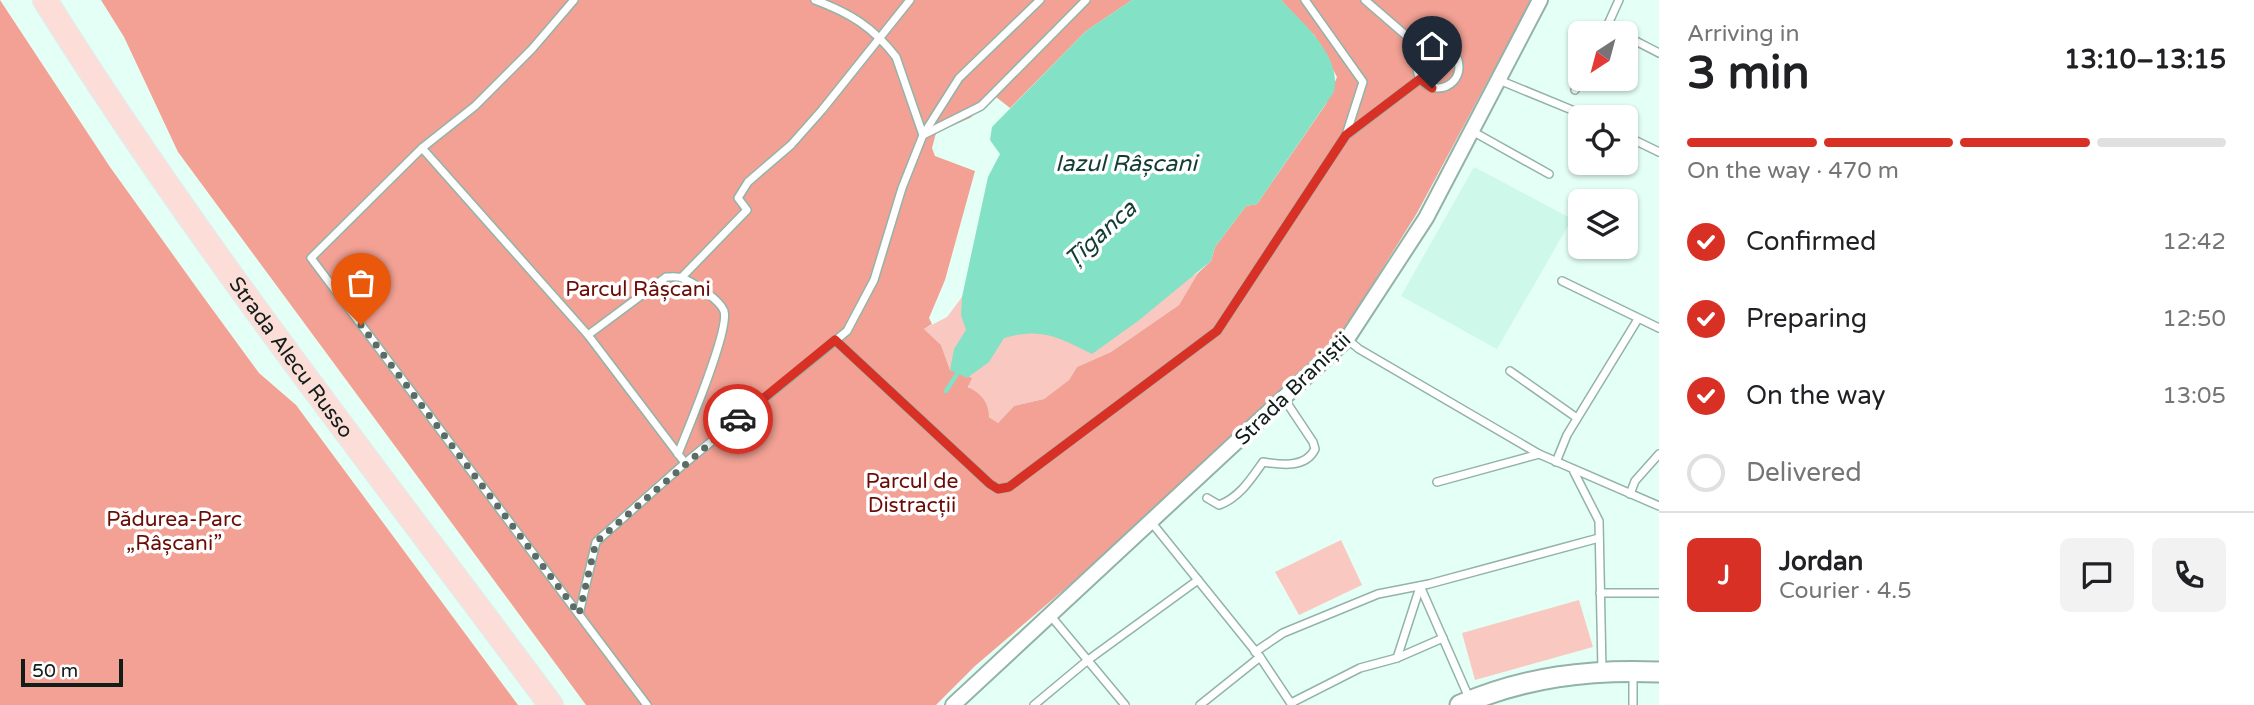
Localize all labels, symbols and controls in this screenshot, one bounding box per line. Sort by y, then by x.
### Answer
pin [1402,16,1462,88]
text: Arriving in [1687,20,1800,48]
north arrow [1568,21,1638,91]
map controls [1568,21,1638,259]
icon: home [1413,27,1451,65]
text: 13:10–13:15 [2064,44,2226,75]
text: 3 min [1687,46,1810,101]
button: locate [1568,105,1638,175]
water label: Iazul Râșcani [1055,150,1200,178]
text: On the way · 470 m [1687,157,1899,185]
button: layers [1568,189,1638,259]
water label: Țîganca [1060,194,1143,273]
icon: check [1687,223,1725,261]
text: Confirmed [1746,226,1876,257]
text: 12:42 [2162,228,2226,256]
pin [331,253,391,325]
icon: bag [342,264,380,302]
street label: Strada Alecu Russo [224,272,359,443]
park label: Parcul Râșcani [565,277,711,302]
icon: check [1687,300,1725,338]
text: Preparing [1746,303,1867,334]
text: 12:50 [2162,305,2226,333]
street label: Strada Braniștii [1230,327,1356,451]
icon: check [1687,377,1725,415]
text: On the way [1746,380,1886,411]
text: 13:05 [2162,382,2226,410]
courier [703,384,773,454]
icon: car [719,400,757,438]
text: Delivered [1746,457,1862,488]
park label: Parcul de Distracții [866,469,959,518]
park label: Pădurea-Parc „Râșcani” [106,507,242,556]
button: chat [2060,538,2134,612]
button: phone [2152,538,2226,612]
text: Jordan [1779,546,1863,577]
text: J [1718,560,1730,591]
text: Courier · 4.5 [1779,577,1912,605]
scale bar [21,656,122,688]
text: 50 m [32,660,78,682]

